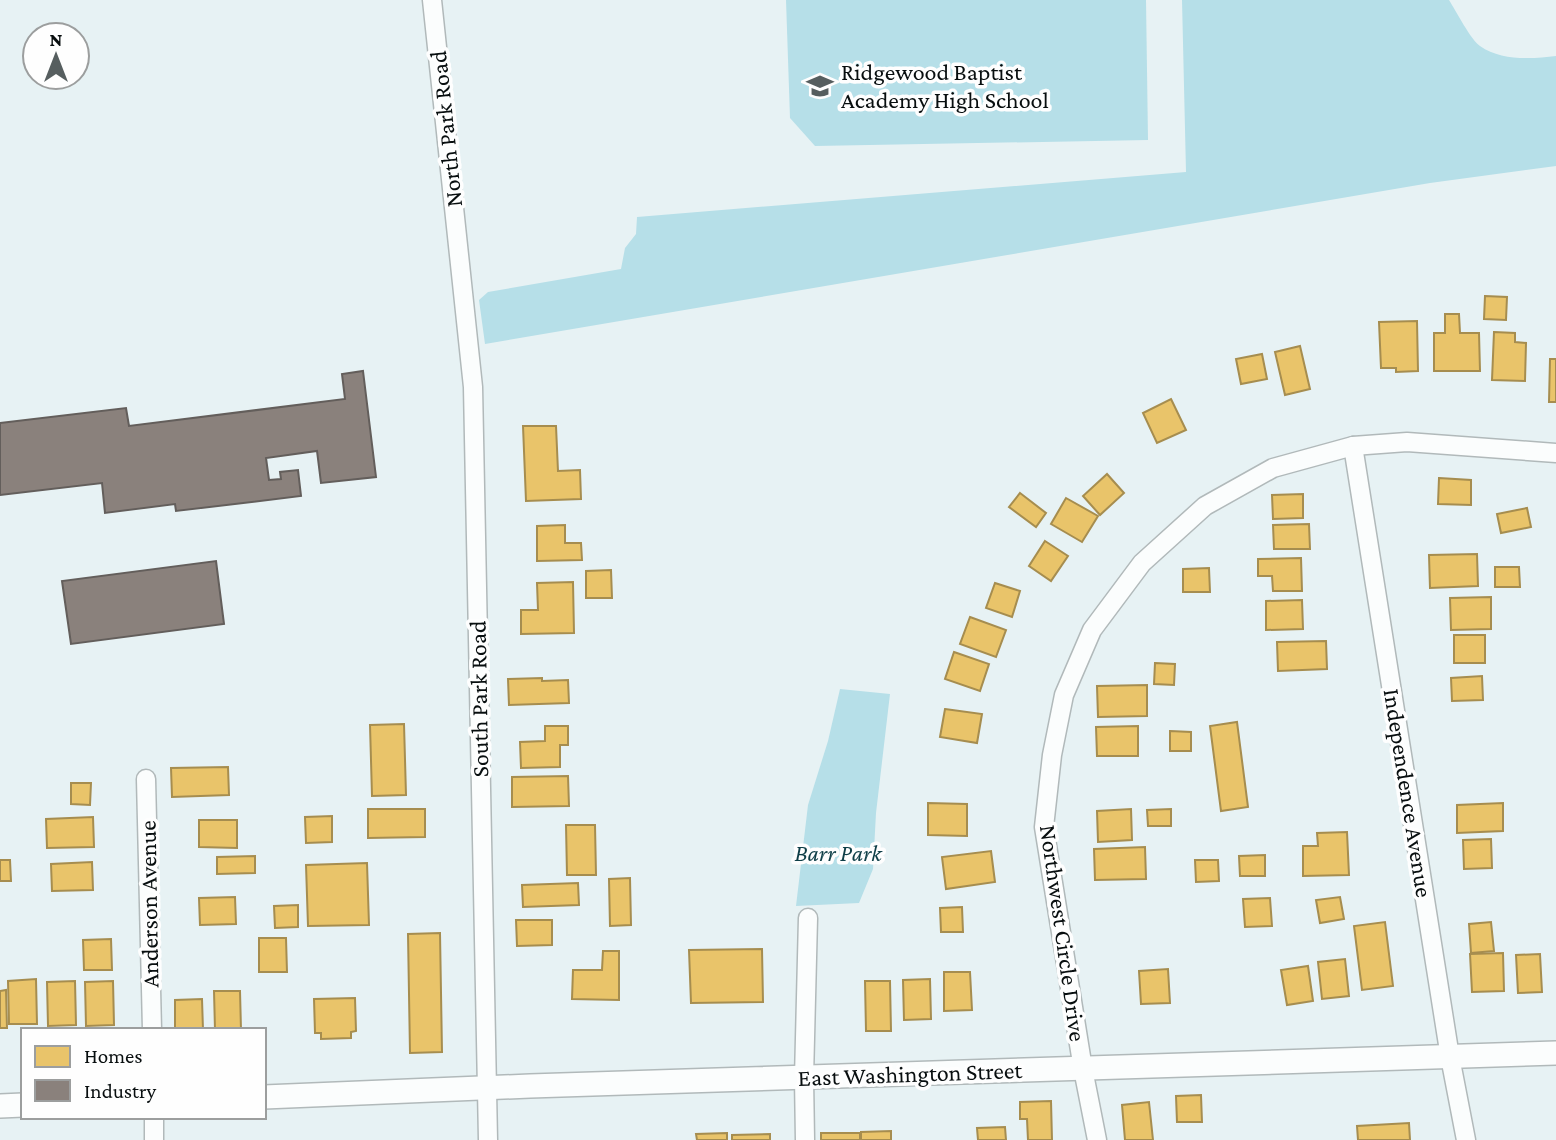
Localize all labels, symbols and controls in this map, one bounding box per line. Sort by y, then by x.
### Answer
north arrow [21,21,91,91]
text: N [50,29,63,50]
street label: North Park Road [424,49,467,209]
place label: Ridgewood Baptist Academy High School [841,58,1049,113]
school or university icon: Ridgewood Baptist Academy High School [805,71,835,101]
street label: South Park Road [464,620,493,778]
street label: Independence Avenue [1379,687,1438,899]
street label: Anderson Avenue [134,820,163,988]
street label: Northwest Circle Drive [1035,823,1092,1043]
park label: Barr Park [794,839,883,866]
legend [21,1028,266,1119]
text: Homes [84,1044,143,1068]
street label: East Washington Street [797,1056,1024,1091]
text: Industry [84,1079,157,1103]

